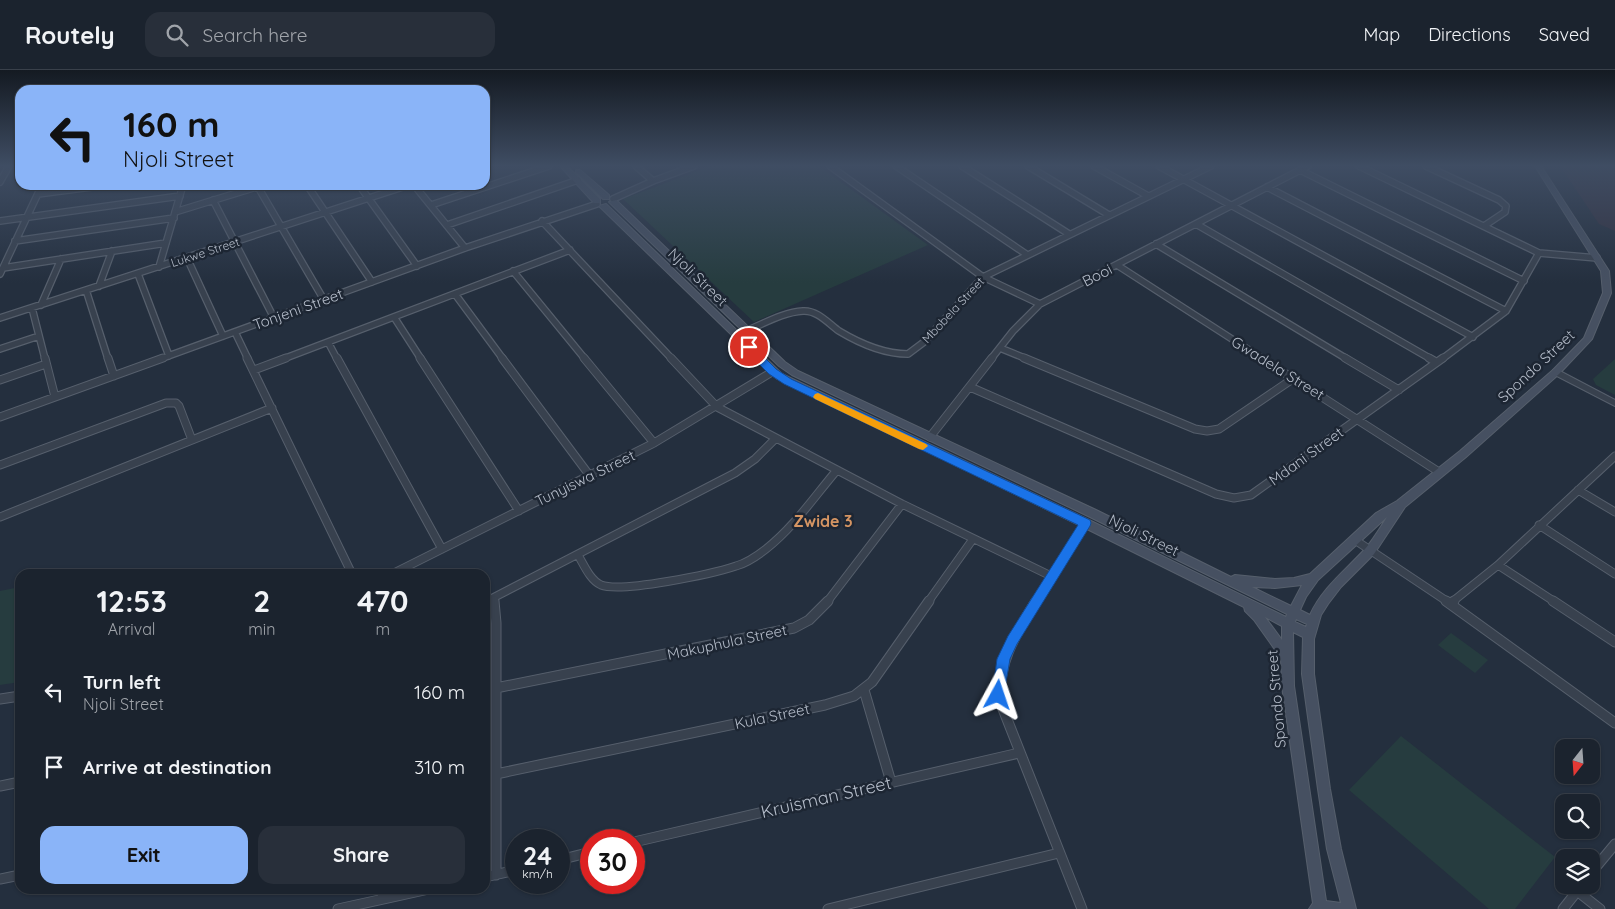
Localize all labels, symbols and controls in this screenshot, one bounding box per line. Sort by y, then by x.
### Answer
search box [145,12,495,57]
text: Routely [25,20,115,50]
icon: search [163,21,191,49]
text: Search here [203,23,307,47]
text: Map [1363,23,1400,46]
text: Directions [1428,23,1511,46]
text: Saved [1539,23,1590,46]
text: 160 m [123,102,220,146]
icon: left [40,105,105,170]
text: Njoli Street [123,145,234,173]
street label: Lukwe Street [169,234,241,270]
street label: Njoli Street [664,244,732,310]
street label: Booi [1079,259,1115,291]
street label: Mbobela Street [919,274,987,346]
street label: Tonjeni Street [250,284,346,334]
street label: Spondo Street [1494,325,1578,407]
pin [728,326,770,368]
street label: Gwadela Street [1228,332,1328,404]
icon: arrive [735,333,763,361]
street label: Mdani Street [1265,423,1347,489]
street label: Tunyiswa Street [532,446,638,510]
street label: Njoli Street [1106,510,1182,560]
district label: Zwide 3 [794,511,853,531]
text: 12:53 [96,582,167,620]
text: 2 [253,582,270,620]
text: 470 [357,582,409,620]
text: Arrival [108,619,156,639]
text: min [248,619,275,639]
text: m [375,619,390,639]
street label: Makuphula Street [665,620,789,664]
street label: Spondo Street [1262,649,1290,749]
position arrow [971,668,1023,720]
text: Turn left [83,670,161,694]
icon: left [40,678,68,706]
text: 160 m [414,680,465,704]
text: Njoli Street [83,694,164,714]
street label: Kula Street [733,699,811,733]
north arrow [1555,739,1600,784]
map controls [1555,739,1600,894]
icon: arrive [40,753,68,781]
text: Arrive at destination [83,755,272,779]
text: 310 m [414,755,465,779]
street label: Kruisman Street [758,771,894,823]
button: search [1555,794,1600,839]
button: Exit [40,826,248,884]
button: Share [258,826,465,884]
speed limit sign: 30 [580,829,645,894]
text: 24 [523,840,552,871]
button: layers [1555,849,1600,894]
text: km/h [522,866,553,881]

